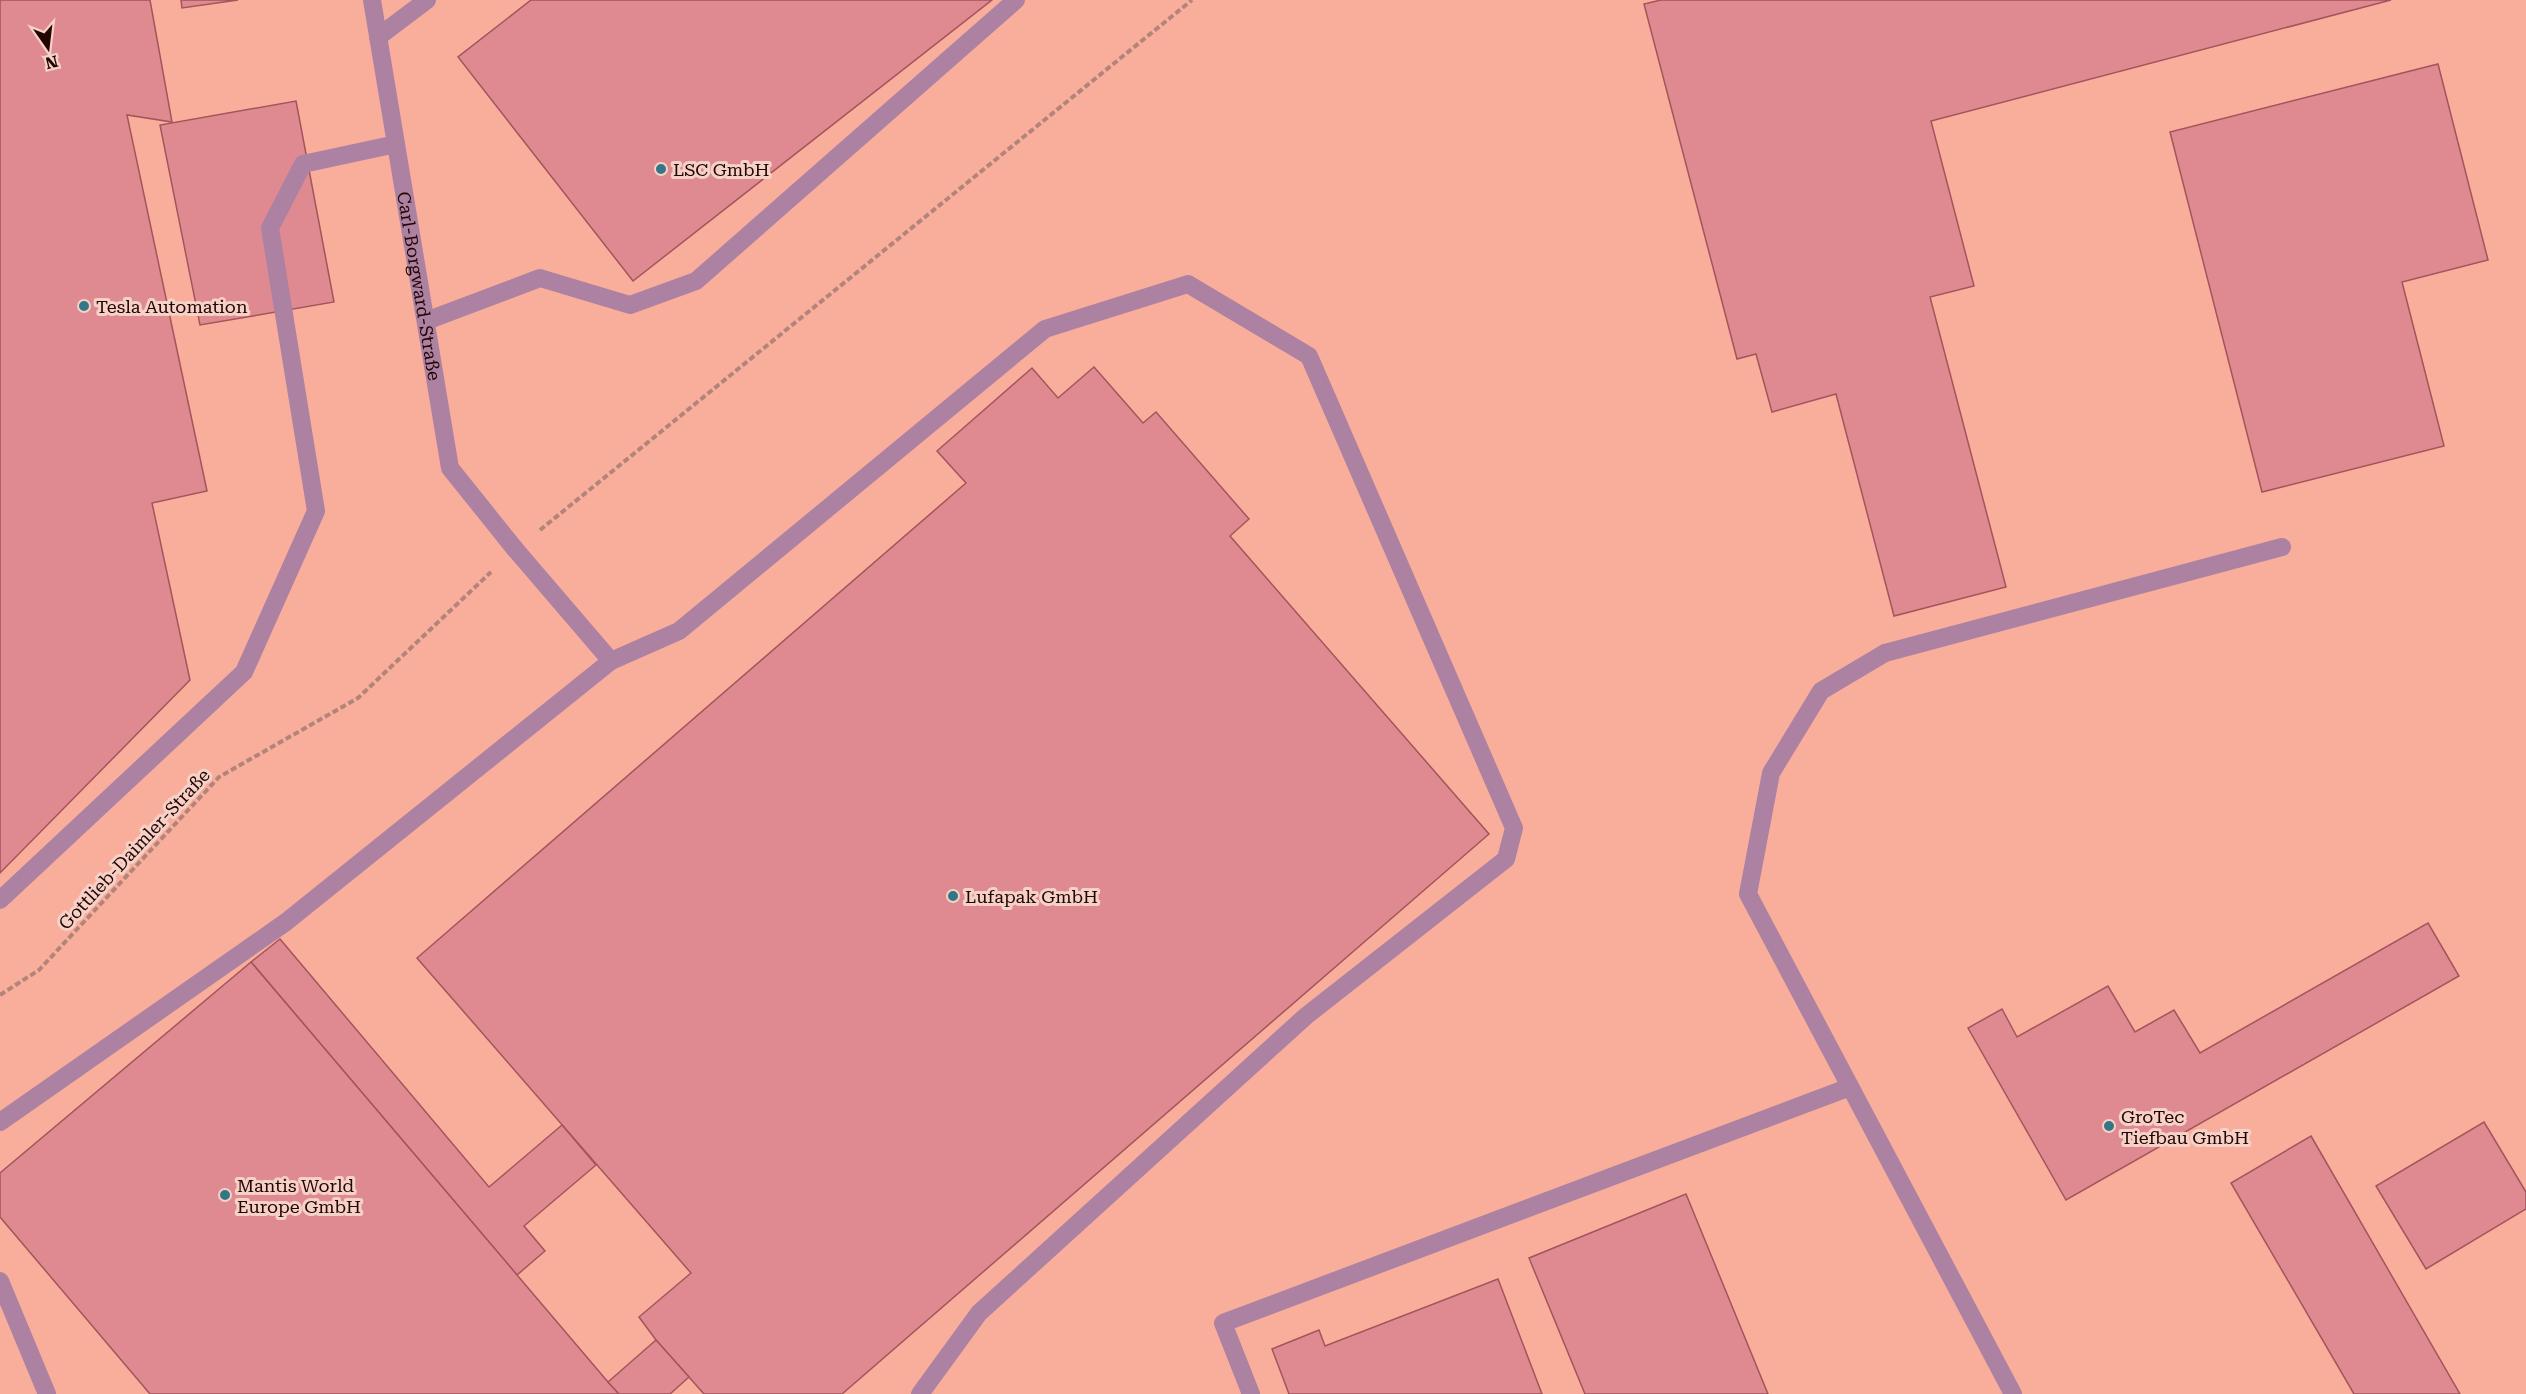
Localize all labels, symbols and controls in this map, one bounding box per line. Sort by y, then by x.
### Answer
north arrow [18,18,78,78]
text: N [43,51,60,73]
place label: LSC GmbH [673,159,769,180]
marker: LSC GmbH [654,162,668,176]
street label: Carl-Borgward-Straße [394,190,446,382]
place label: Tesla Automation [96,296,248,317]
marker: Tesla Automation [77,299,91,313]
street label: Gottlieb-Daimler-Straße [54,764,214,934]
place label: Lufapak GmbH [965,886,1098,907]
marker: Lufapak GmbH [946,889,960,903]
place label: GroTec Tiefbau GmbH [2121,1106,2249,1148]
marker: GroTec Tiefbau GmbH [2102,1119,2116,1133]
place label: Mantis World Europe GmbH [237,1175,361,1217]
marker: Mantis World Europe GmbH [218,1188,232,1202]

